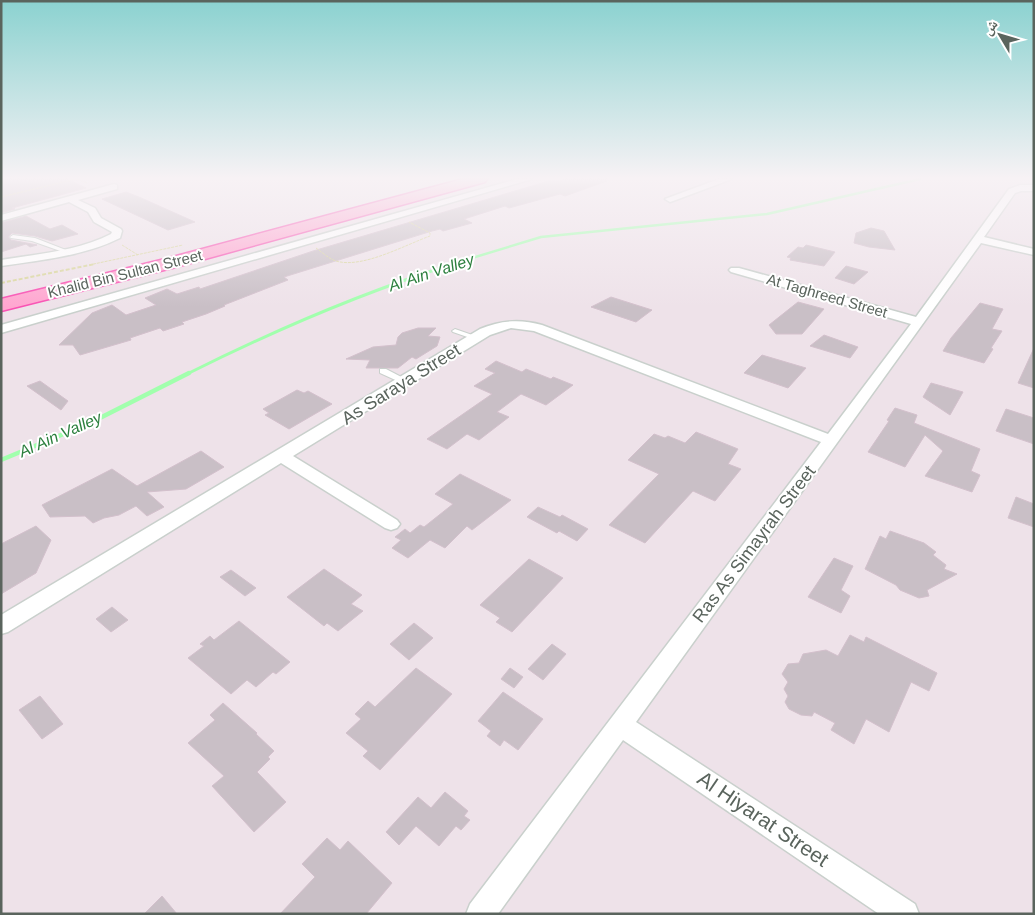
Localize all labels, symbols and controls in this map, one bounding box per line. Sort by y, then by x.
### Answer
north arrow [975,10,1025,60]
text: ش [979,16,1002,38]
street label: Khalid Bin Sultan Street [46,246,205,301]
water label: Al Ain Valley [385,250,477,295]
street label: At Taghreed Street [765,270,890,321]
street label: As Saraya Street [338,339,464,429]
water label: Al Ain Valley [15,408,105,461]
street label: Ras As Simayrah Street [689,462,819,626]
street label: Al Hiyarat Street [693,766,833,871]

